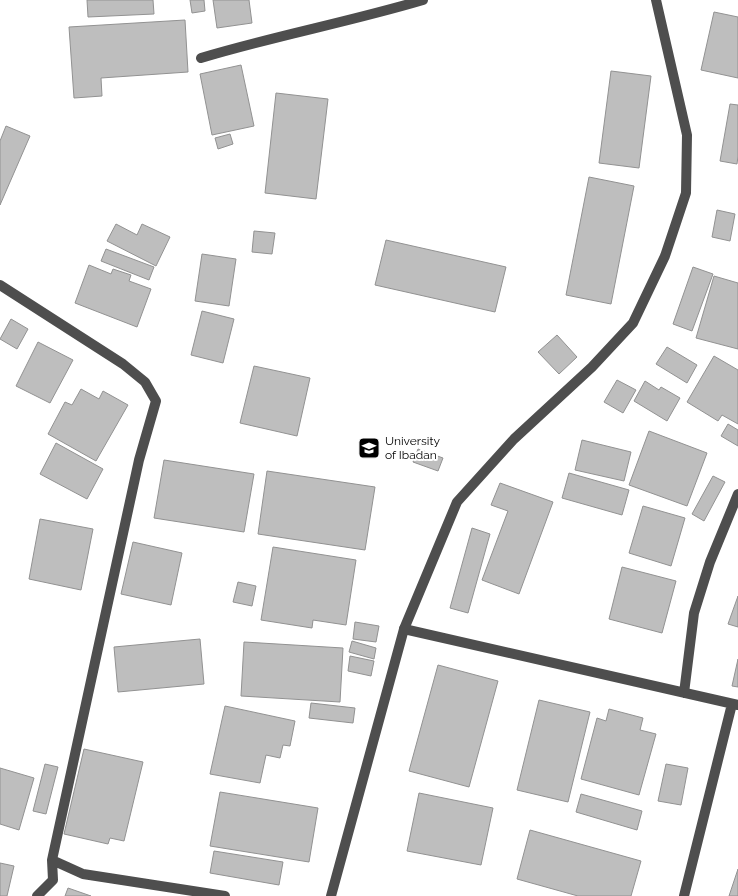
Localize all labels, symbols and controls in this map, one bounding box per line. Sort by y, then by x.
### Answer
place label: University of Ibadan [385,434,440,462]
school or university icon: University of Ibadan [357,436,381,460]

